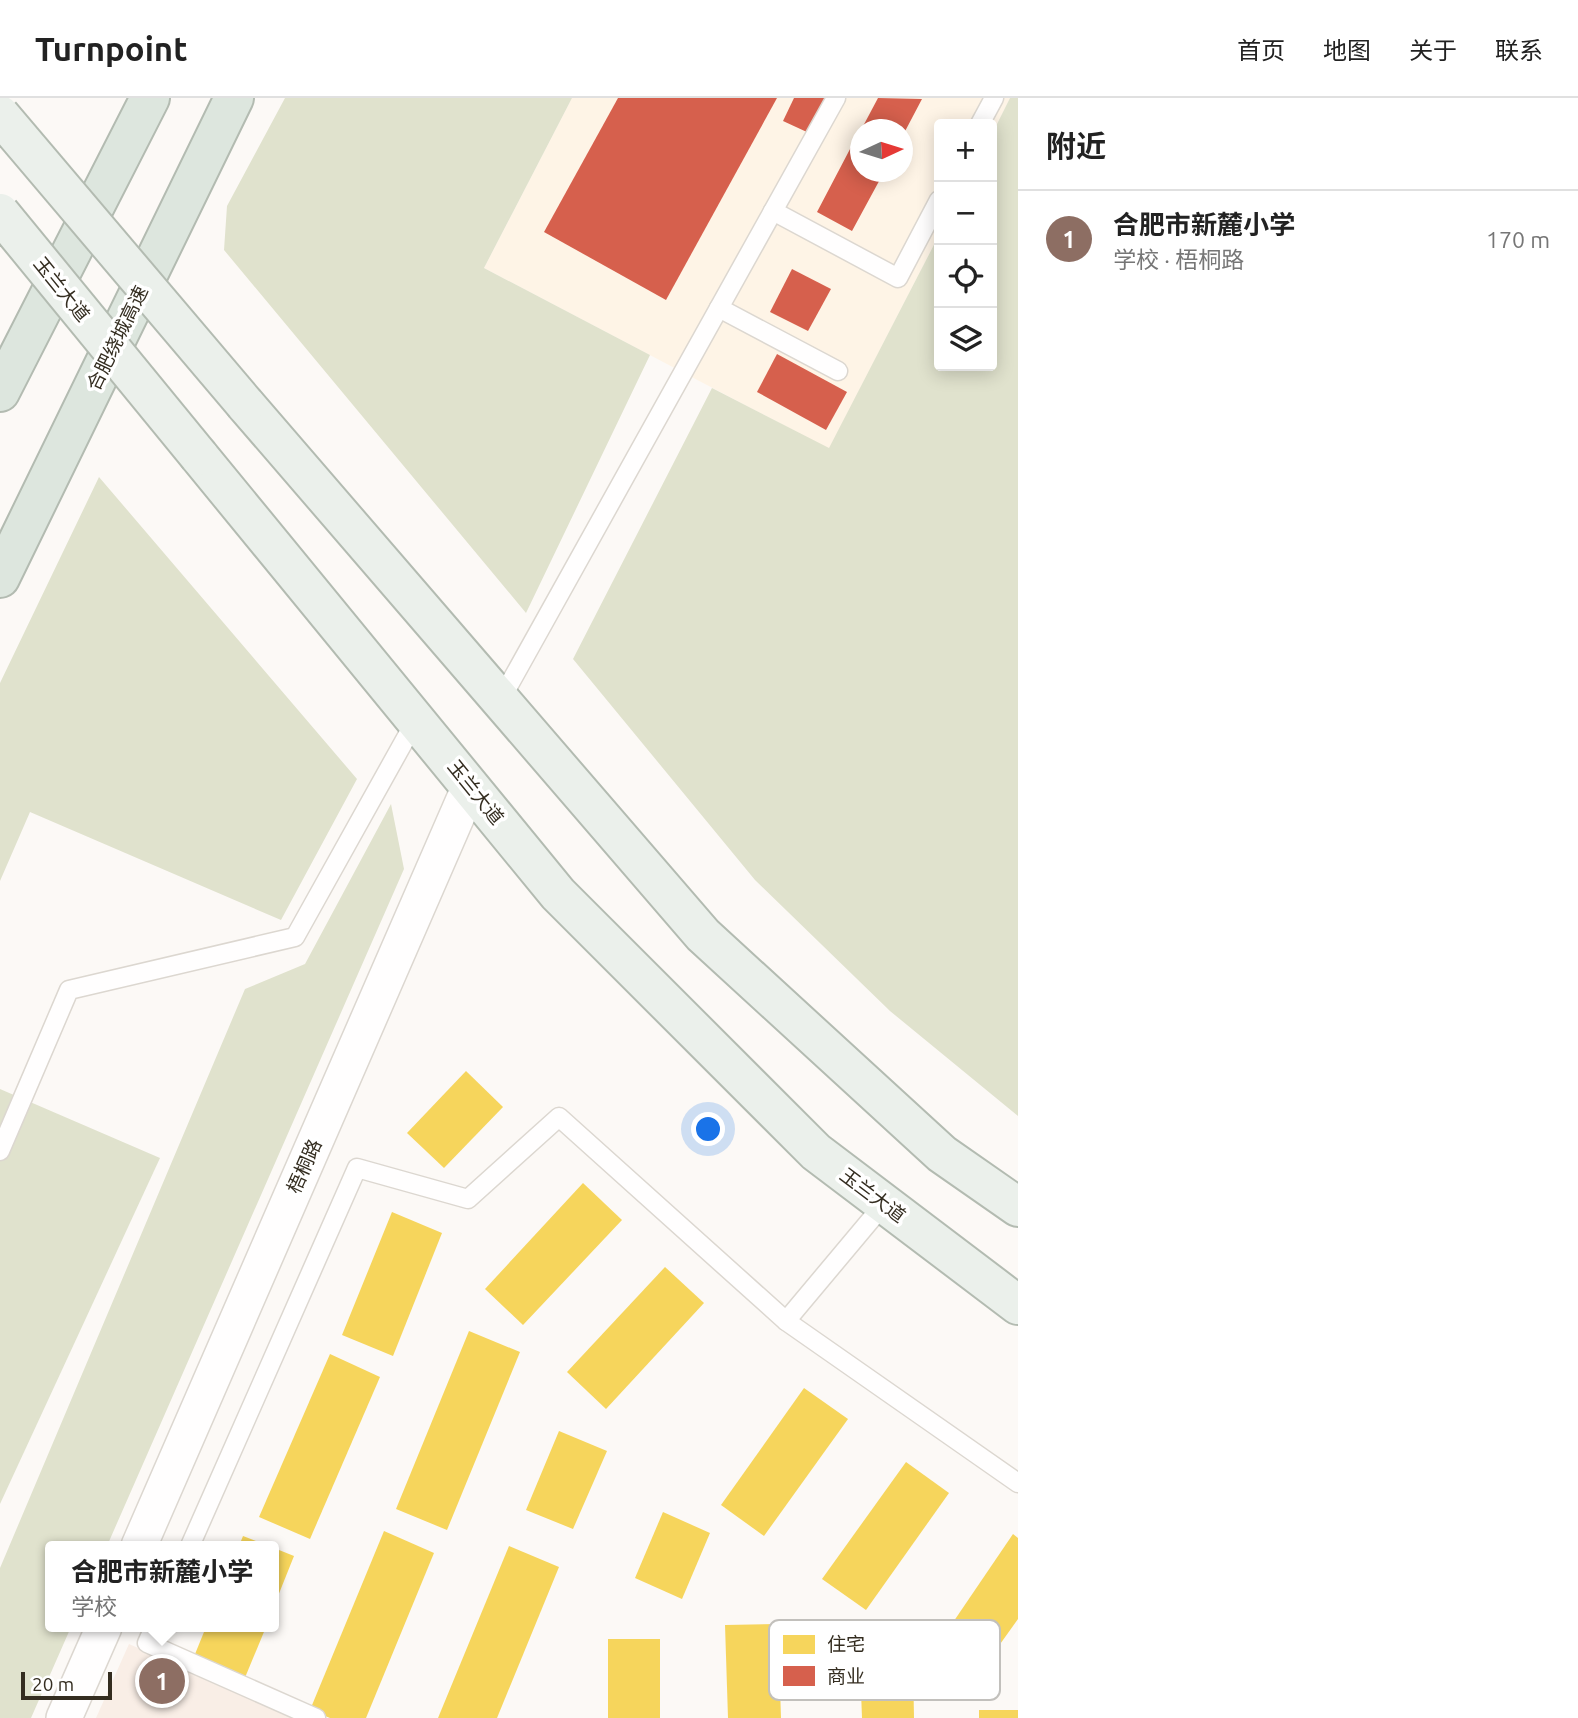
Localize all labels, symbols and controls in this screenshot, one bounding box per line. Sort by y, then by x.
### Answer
text: Turnpoint [35,30,187,67]
text: 首页 [1237,37,1285,64]
text: 地图 [1323,37,1371,64]
text: 关于 [1409,37,1457,64]
text: 联系 [1495,37,1543,64]
north arrow [850,119,913,182]
map controls [934,119,997,371]
button: + [934,119,997,182]
text: 附近 [1046,129,1106,163]
button: − [934,182,997,245]
text: 合肥市新麓小学 [1113,210,1295,239]
text: 1 [1063,227,1075,252]
text: 170 m [1486,227,1550,252]
button: locate [934,245,997,308]
text: 学校 · 梧桐路 [1113,247,1244,272]
street label: 玉兰大道 [30,253,94,325]
street label: 合肥绕城高速 [82,282,152,394]
button: layers [934,308,997,371]
street label: 玉兰大道 [444,756,508,828]
your location [691,1112,725,1146]
street label: 梧桐路 [282,1135,326,1197]
street label: 玉兰大道 [836,1163,910,1227]
popup [45,1541,279,1632]
text: 合肥市新麓小学 [71,1557,253,1586]
text: 学校 [71,1594,117,1619]
legend [769,1620,1000,1700]
text: 住宅 [827,1633,865,1655]
pin: 1 [139,1655,185,1707]
text: 商业 [827,1665,865,1687]
scale bar [21,1669,112,1701]
text: 20 m [32,1673,74,1695]

